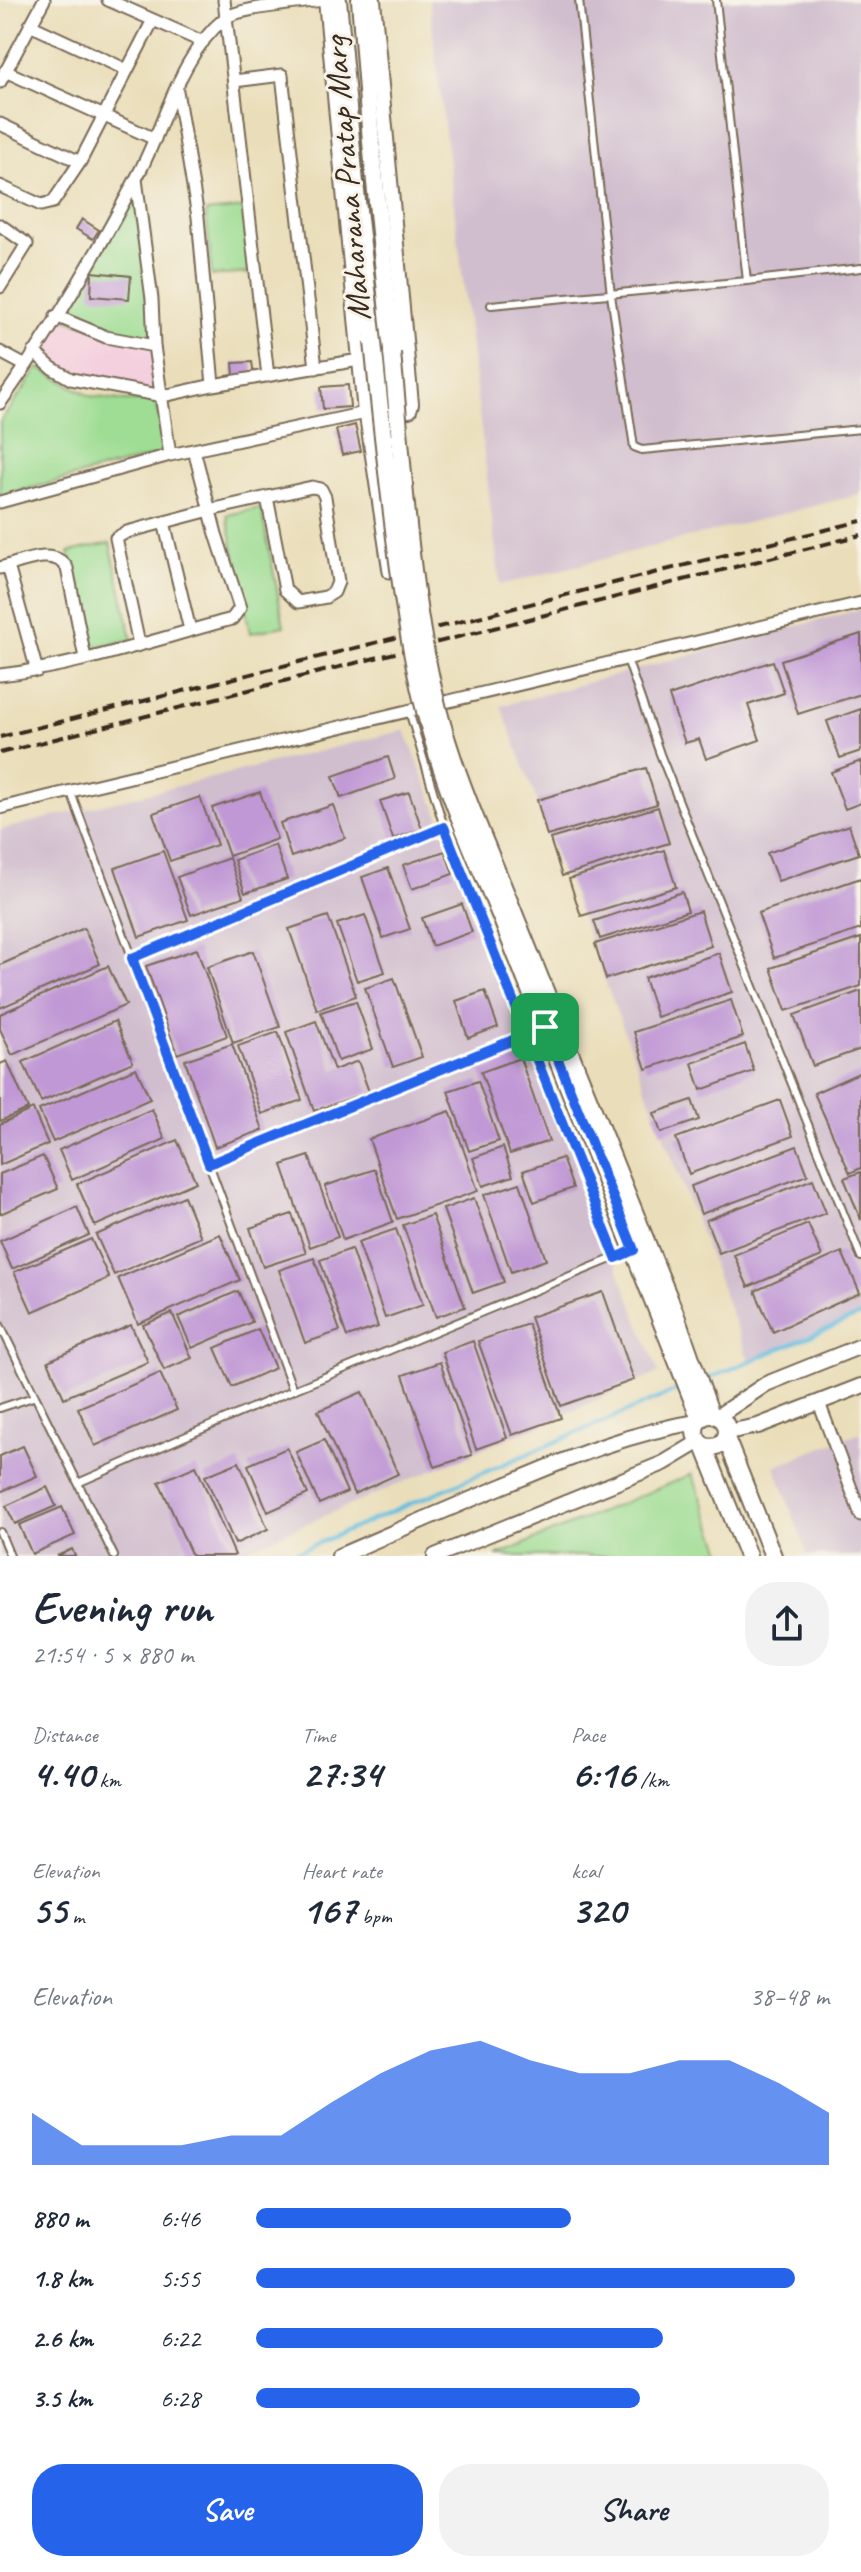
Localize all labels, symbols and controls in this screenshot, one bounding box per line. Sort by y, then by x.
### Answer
street label: Maharana Pratap Marg [312,32,380,323]
pin [511,993,579,1061]
icon: arrive [523,1005,567,1049]
text: Evening run [32,1580,212,1635]
button: share [745,1582,829,1666]
text: 21:54 · 5 × 880 m [32,1638,193,1671]
text: Distance [32,1721,98,1749]
text: Time [302,1721,335,1749]
text: Pace [571,1721,605,1749]
text: 4.40 [32,1749,94,1799]
text: 27:34 [302,1749,381,1799]
text: 6:16 [571,1749,635,1799]
text: km [94,1766,121,1794]
text: /km [635,1766,669,1794]
text: Elevation [32,1857,100,1885]
text: Heart rate [302,1857,382,1885]
text: kcal [571,1857,600,1885]
text: 55 [32,1885,67,1935]
text: 167 [302,1885,356,1935]
text: 320 [571,1885,625,1935]
text: m [67,1902,84,1930]
text: bpm [356,1902,392,1930]
text: Elevation [32,1980,112,2013]
text: 38–48 m [750,1980,829,2013]
text: 880 m [32,2202,88,2235]
text: 6:46 [160,2202,200,2235]
text: 1.8 km [32,2262,92,2295]
text: 5:55 [160,2262,200,2295]
text: 2.6 km [32,2322,93,2355]
text: 6:22 [160,2322,200,2355]
text: 3.5 km [32,2382,92,2415]
text: 6:28 [160,2382,200,2415]
button: Save [32,2464,423,2556]
button: Share [439,2464,829,2556]

